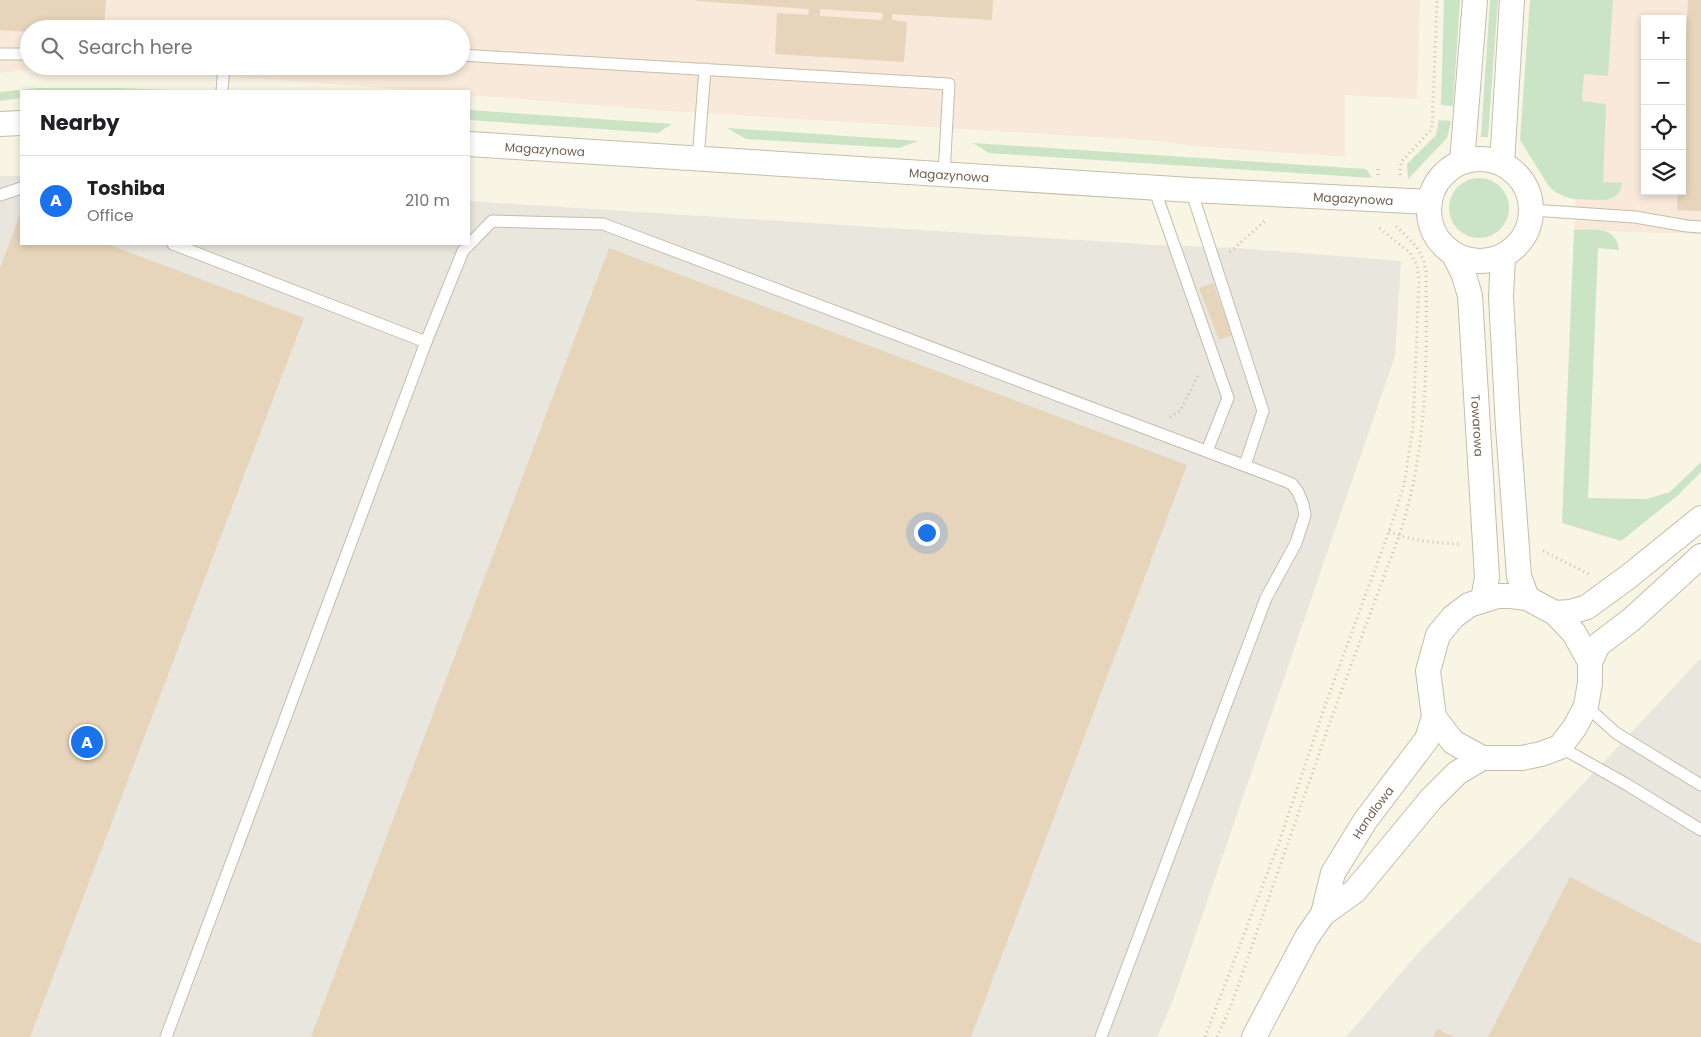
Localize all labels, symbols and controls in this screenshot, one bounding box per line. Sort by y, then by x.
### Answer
map controls [1641,15,1686,195]
button: + [1641,15,1686,60]
search box [20,20,470,75]
icon: search [38,34,66,62]
text: Search here [78,34,192,61]
button: − [1641,60,1686,105]
button: locate [1641,105,1686,150]
text: Nearby [40,108,120,137]
street label: Magazynowa [504,138,585,160]
button: layers [1641,150,1686,195]
street label: Magazynowa [908,164,990,186]
text: Toshiba [87,175,165,202]
street label: Magazynowa [1313,188,1394,209]
text: A [50,189,62,212]
text: 210 m [405,189,450,212]
text: Office [87,204,134,227]
street label: Towarowa [1467,394,1488,457]
your location [914,520,940,546]
pin: A [71,723,103,761]
street label: Handlowa [1348,782,1397,842]

